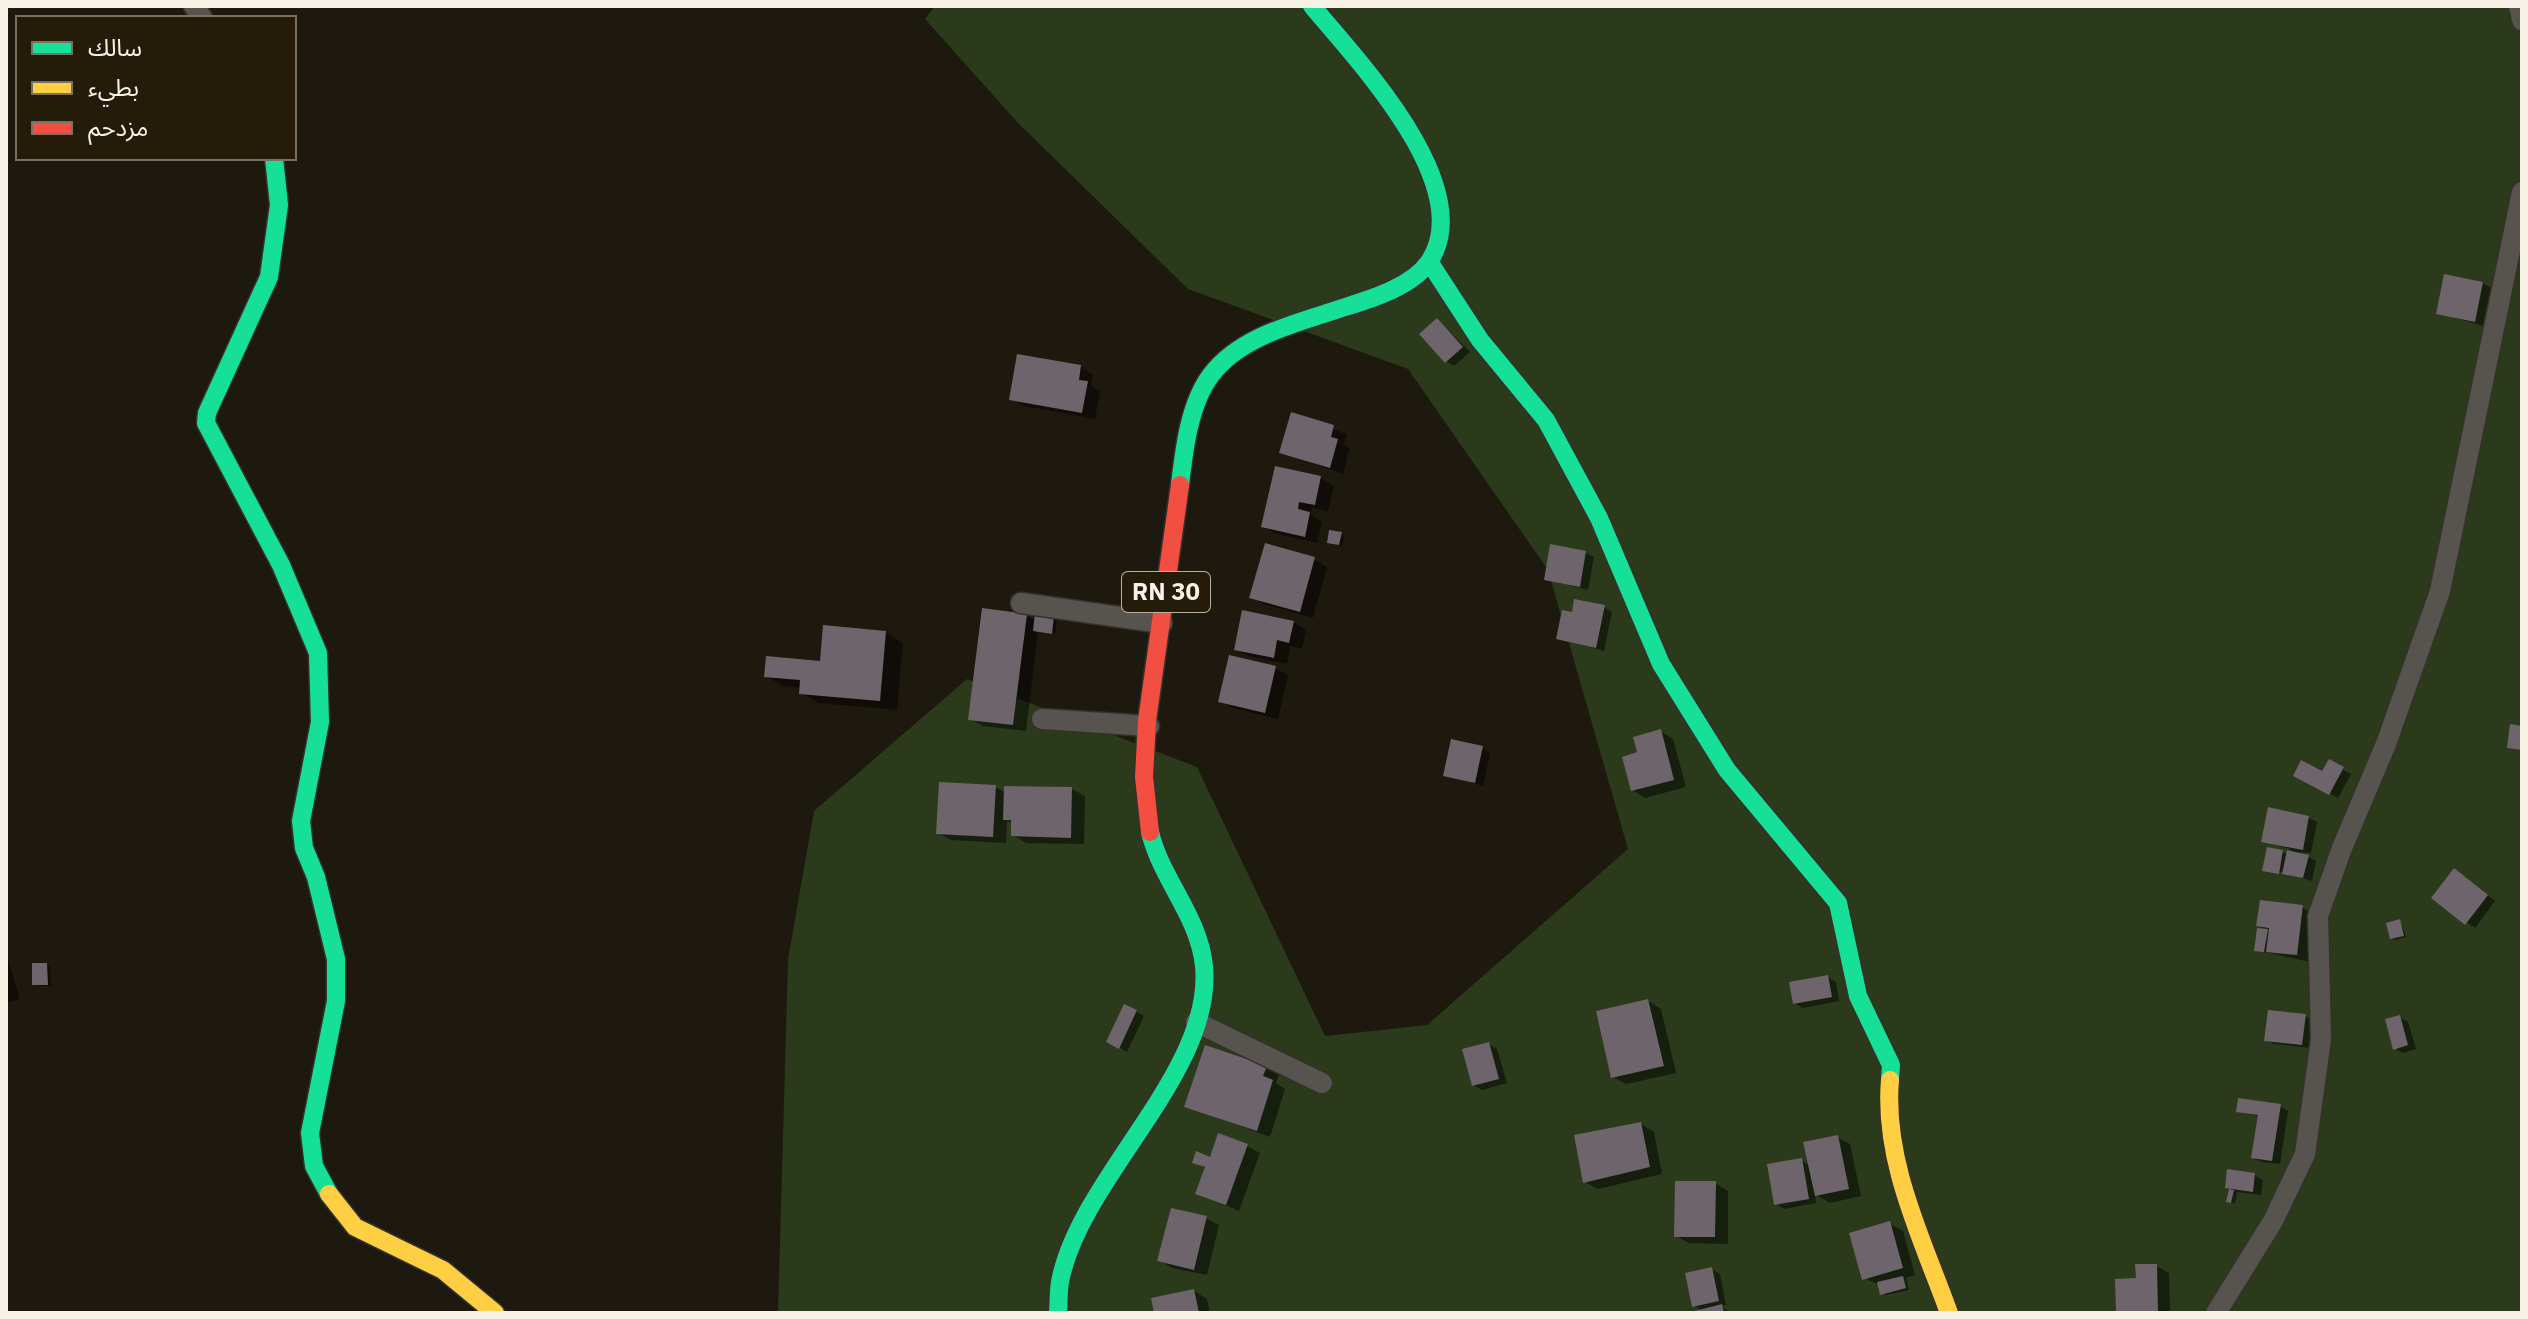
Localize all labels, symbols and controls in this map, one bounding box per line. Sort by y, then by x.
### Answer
legend [16,16,296,160]
text: سالك [88,31,142,63]
text: بطيء [88,71,139,107]
text: مزدحم [88,111,148,145]
road number: RN 30 [1122,572,1210,612]

